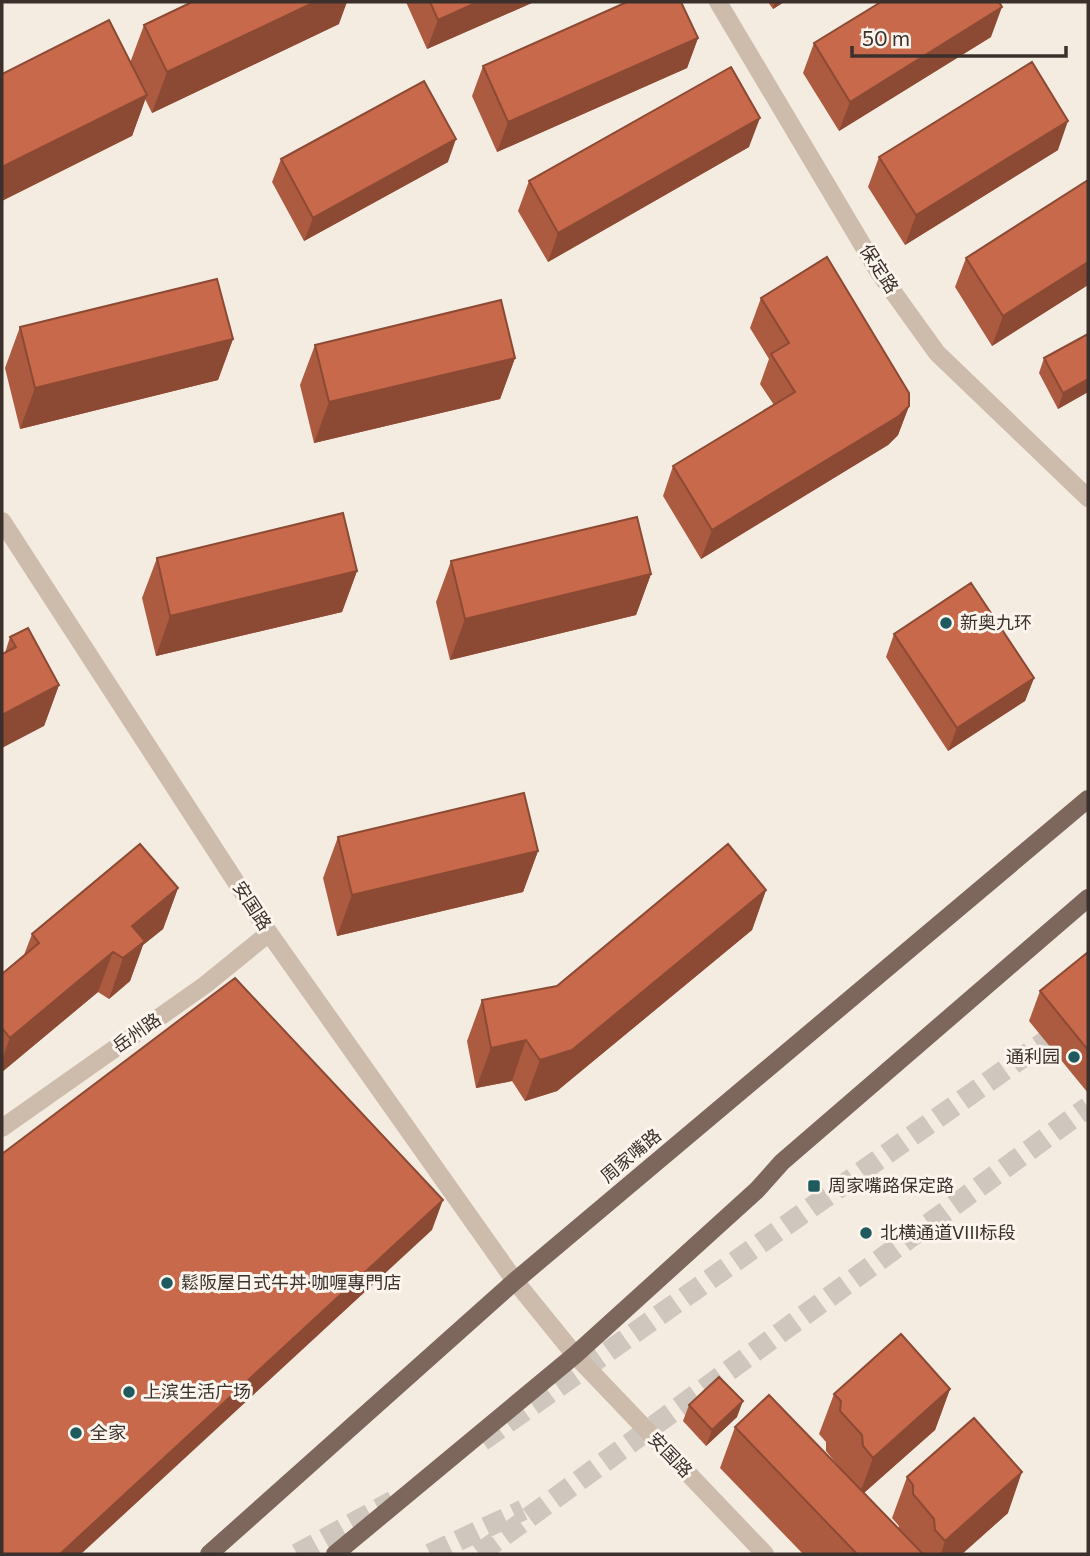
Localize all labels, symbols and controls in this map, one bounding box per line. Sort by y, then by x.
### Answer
scale bar [852,14,1066,58]
text: 50 m [862,25,910,50]
street label: 保定路 [856,240,904,297]
place label: 新奥九环 [960,611,1032,633]
marker: 新奥九环 [938,615,954,631]
street label: 安国路 [229,877,277,934]
street label: 岳州路 [108,1008,165,1057]
place label: 通利园 [1006,1045,1060,1067]
marker: 通利园 [1066,1049,1082,1065]
street label: 周家嘴路 [596,1124,665,1187]
place label: 周家嘴路保定路 [828,1174,954,1196]
marker: 周家嘴路保定路 [806,1178,822,1194]
place label: 北横通道VIII标段 [880,1221,1015,1243]
marker: 北横通道VIII标段 [858,1225,874,1241]
place label: 鬆阪屋日式牛丼·咖喱專門店 [181,1271,401,1293]
marker: 鬆阪屋日式牛丼·咖喱專門店 [159,1275,175,1291]
place label: 上滨生活广场 [143,1380,251,1402]
marker: 上滨生活广场 [121,1384,137,1400]
place label: 全家 [90,1421,126,1443]
marker: 全家 [68,1425,84,1441]
street label: 安国路 [644,1427,697,1481]

